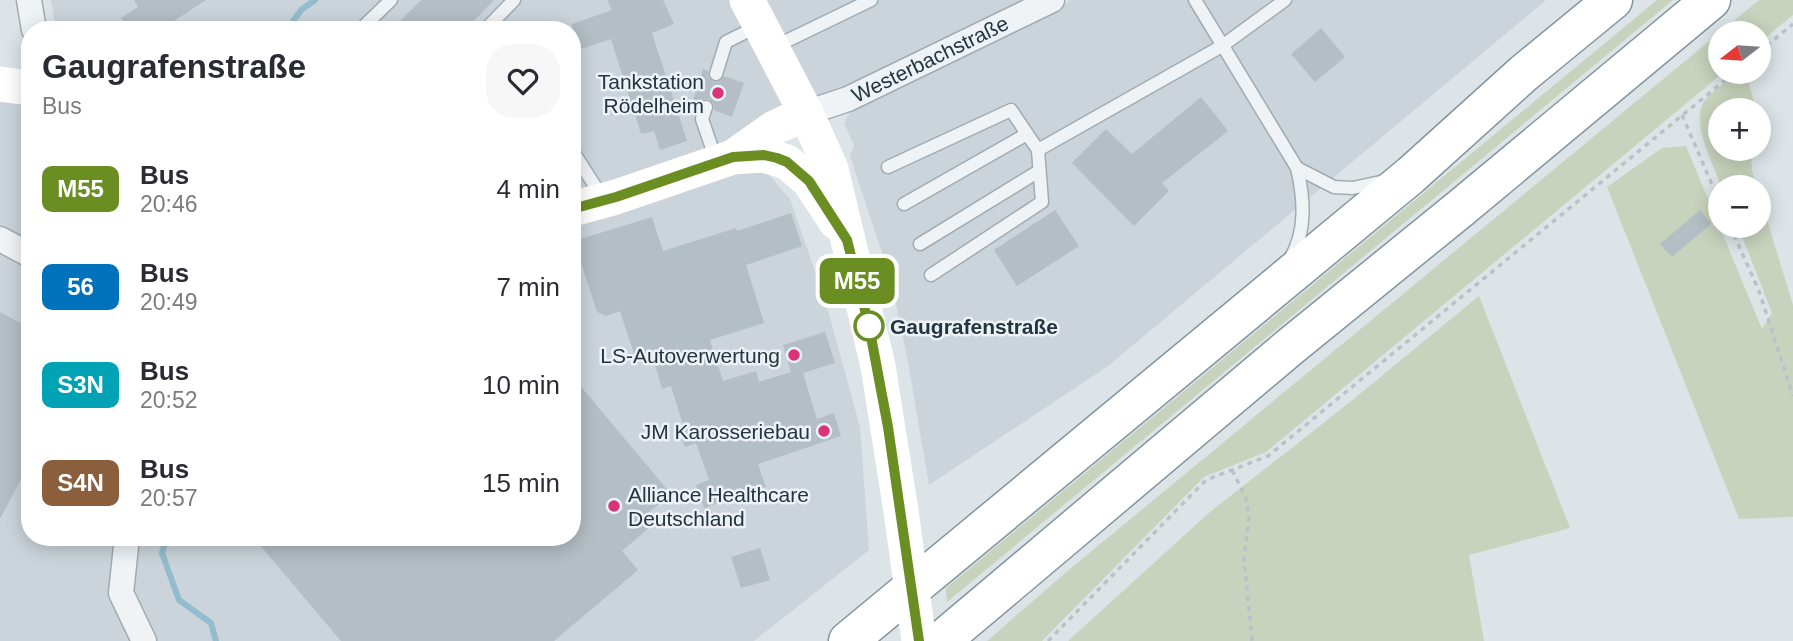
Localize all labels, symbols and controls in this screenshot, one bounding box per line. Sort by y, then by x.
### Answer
street label: Westerbachstraße [848,11,1012,107]
north arrow [1708,21,1771,84]
map controls [1708,21,1771,238]
button: heart [486,44,560,118]
text: Gaugrafenstraße [42,48,306,85]
place label: Tankstation Rödelheim [598,70,704,117]
marker: Tankstation Rödelheim [710,85,726,101]
text: Bus [42,93,82,119]
button: + [1708,98,1771,161]
text: Bus [140,160,189,190]
text: 4 min [496,174,560,204]
text: M55 [57,175,104,202]
button: − [1708,175,1771,238]
text: 20:46 [140,191,198,217]
text: Bus [140,258,189,288]
line badge: M55 [817,258,897,304]
text: M55 [834,267,880,294]
text: 7 min [496,272,560,302]
text: 56 [67,273,94,300]
text: 20:49 [140,289,198,315]
marker: Gaugrafenstraße [854,311,884,341]
place label: Gaugrafenstraße [890,315,1058,338]
place label: LS-Autoverwertung [600,344,780,367]
marker: LS-Autoverwertung [786,347,802,363]
text: Bus [140,356,189,386]
text: 10 min [482,370,560,400]
text: S3N [57,371,104,398]
text: 20:52 [140,387,198,413]
place label: JM Karosseriebau [641,420,810,443]
marker: JM Karosseriebau [816,423,832,439]
text: Bus [140,454,189,484]
text: 15 min [482,468,560,498]
text: S4N [57,469,104,496]
place label: Alliance Healthcare Deutschland [628,483,809,530]
text: 20:57 [140,485,198,511]
marker: Alliance Healthcare Deutschland [606,498,622,514]

